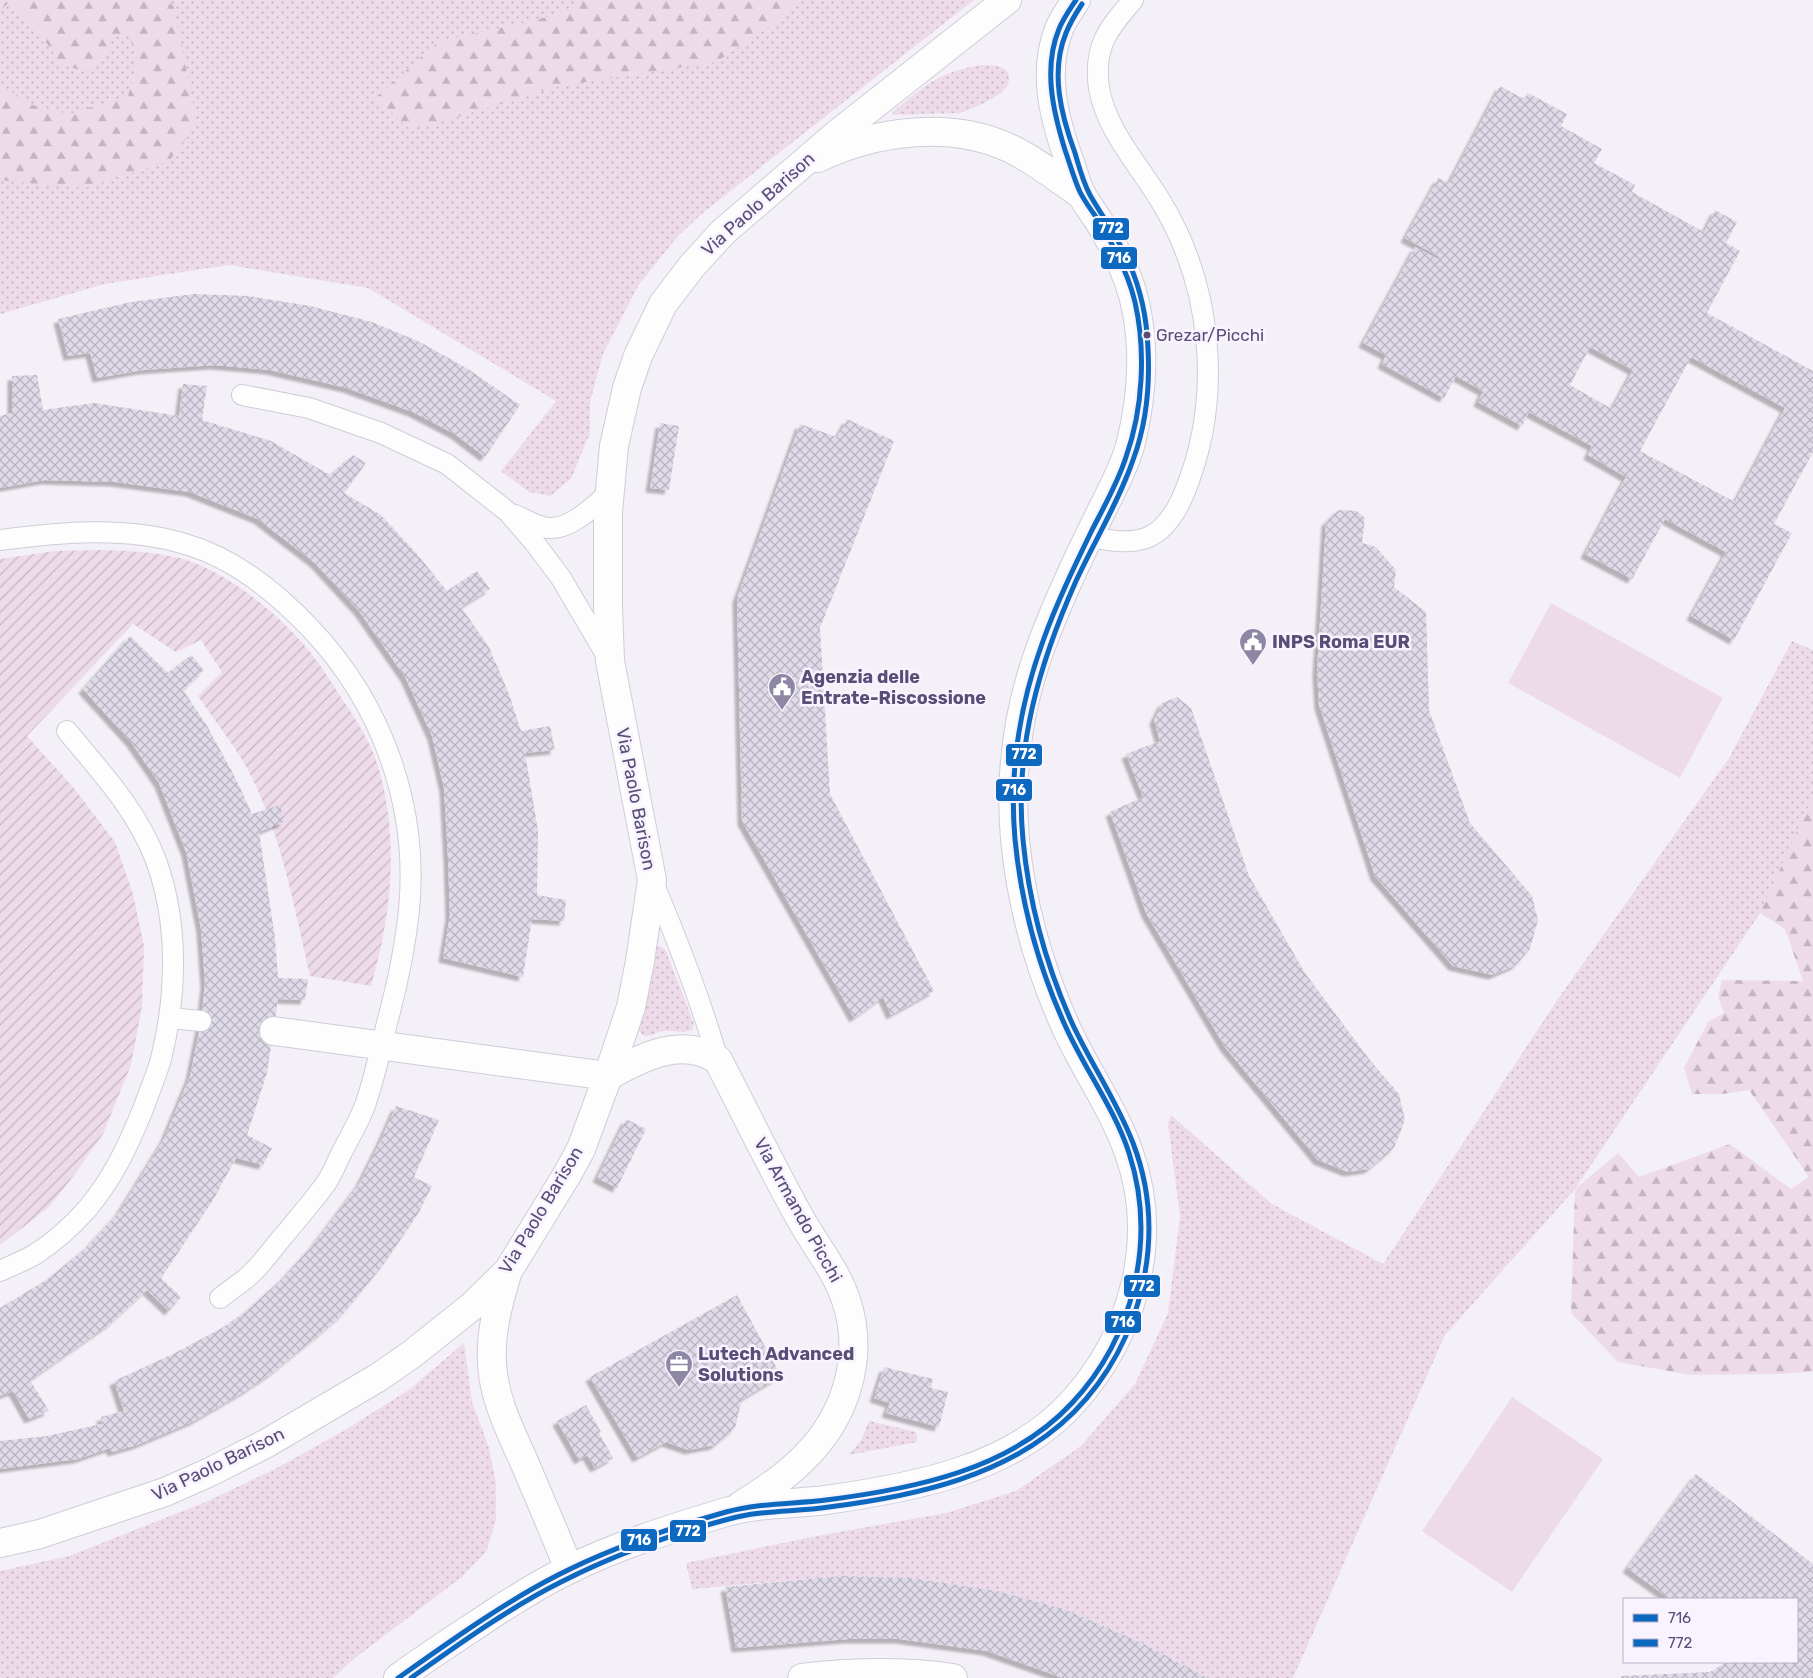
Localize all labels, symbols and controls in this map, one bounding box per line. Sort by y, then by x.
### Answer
street label: Via Paolo Barison [697,147,819,261]
line badge: 772 [1092,217,1130,241]
text: 772 [1098,220,1124,237]
line badge: 716 [1100,246,1138,270]
text: 716 [1107,250,1131,267]
place label: Grezar/Picchi [1156,325,1264,345]
marker: Grezar/Picchi [1142,330,1152,340]
public building icon: INPS Roma EUR [1238,627,1268,666]
place label: INPS Roma EUR [1272,631,1410,653]
place label: Agenzia delle Entrate-Riscossione [801,666,986,709]
public building icon: Agenzia delle Entrate-Riscossione [767,672,797,711]
street label: Via Paolo Barison [611,726,661,872]
line badge: 772 [1005,743,1043,767]
text: 772 [1011,746,1037,763]
line badge: 716 [995,778,1033,802]
text: 716 [1002,782,1026,799]
street label: Via Armando Picchi [749,1134,847,1286]
street label: Via Paolo Barison [494,1142,588,1278]
line badge: 772 [1123,1274,1161,1298]
text: 772 [1129,1278,1155,1295]
line badge: 716 [1104,1310,1142,1334]
text: 716 [1111,1314,1135,1331]
place label: Lutech Advanced Solutions [698,1343,854,1386]
office icon: Lutech Advanced Solutions [664,1349,694,1388]
street label: Via Paolo Barison [148,1422,288,1506]
line badge: 772 [669,1519,707,1543]
text: 772 [675,1523,701,1540]
line badge: 716 [620,1528,658,1552]
text: 716 [627,1532,651,1549]
legend [1623,1598,1798,1663]
text: 716 [1668,1609,1691,1627]
text: 772 [1668,1634,1692,1652]

